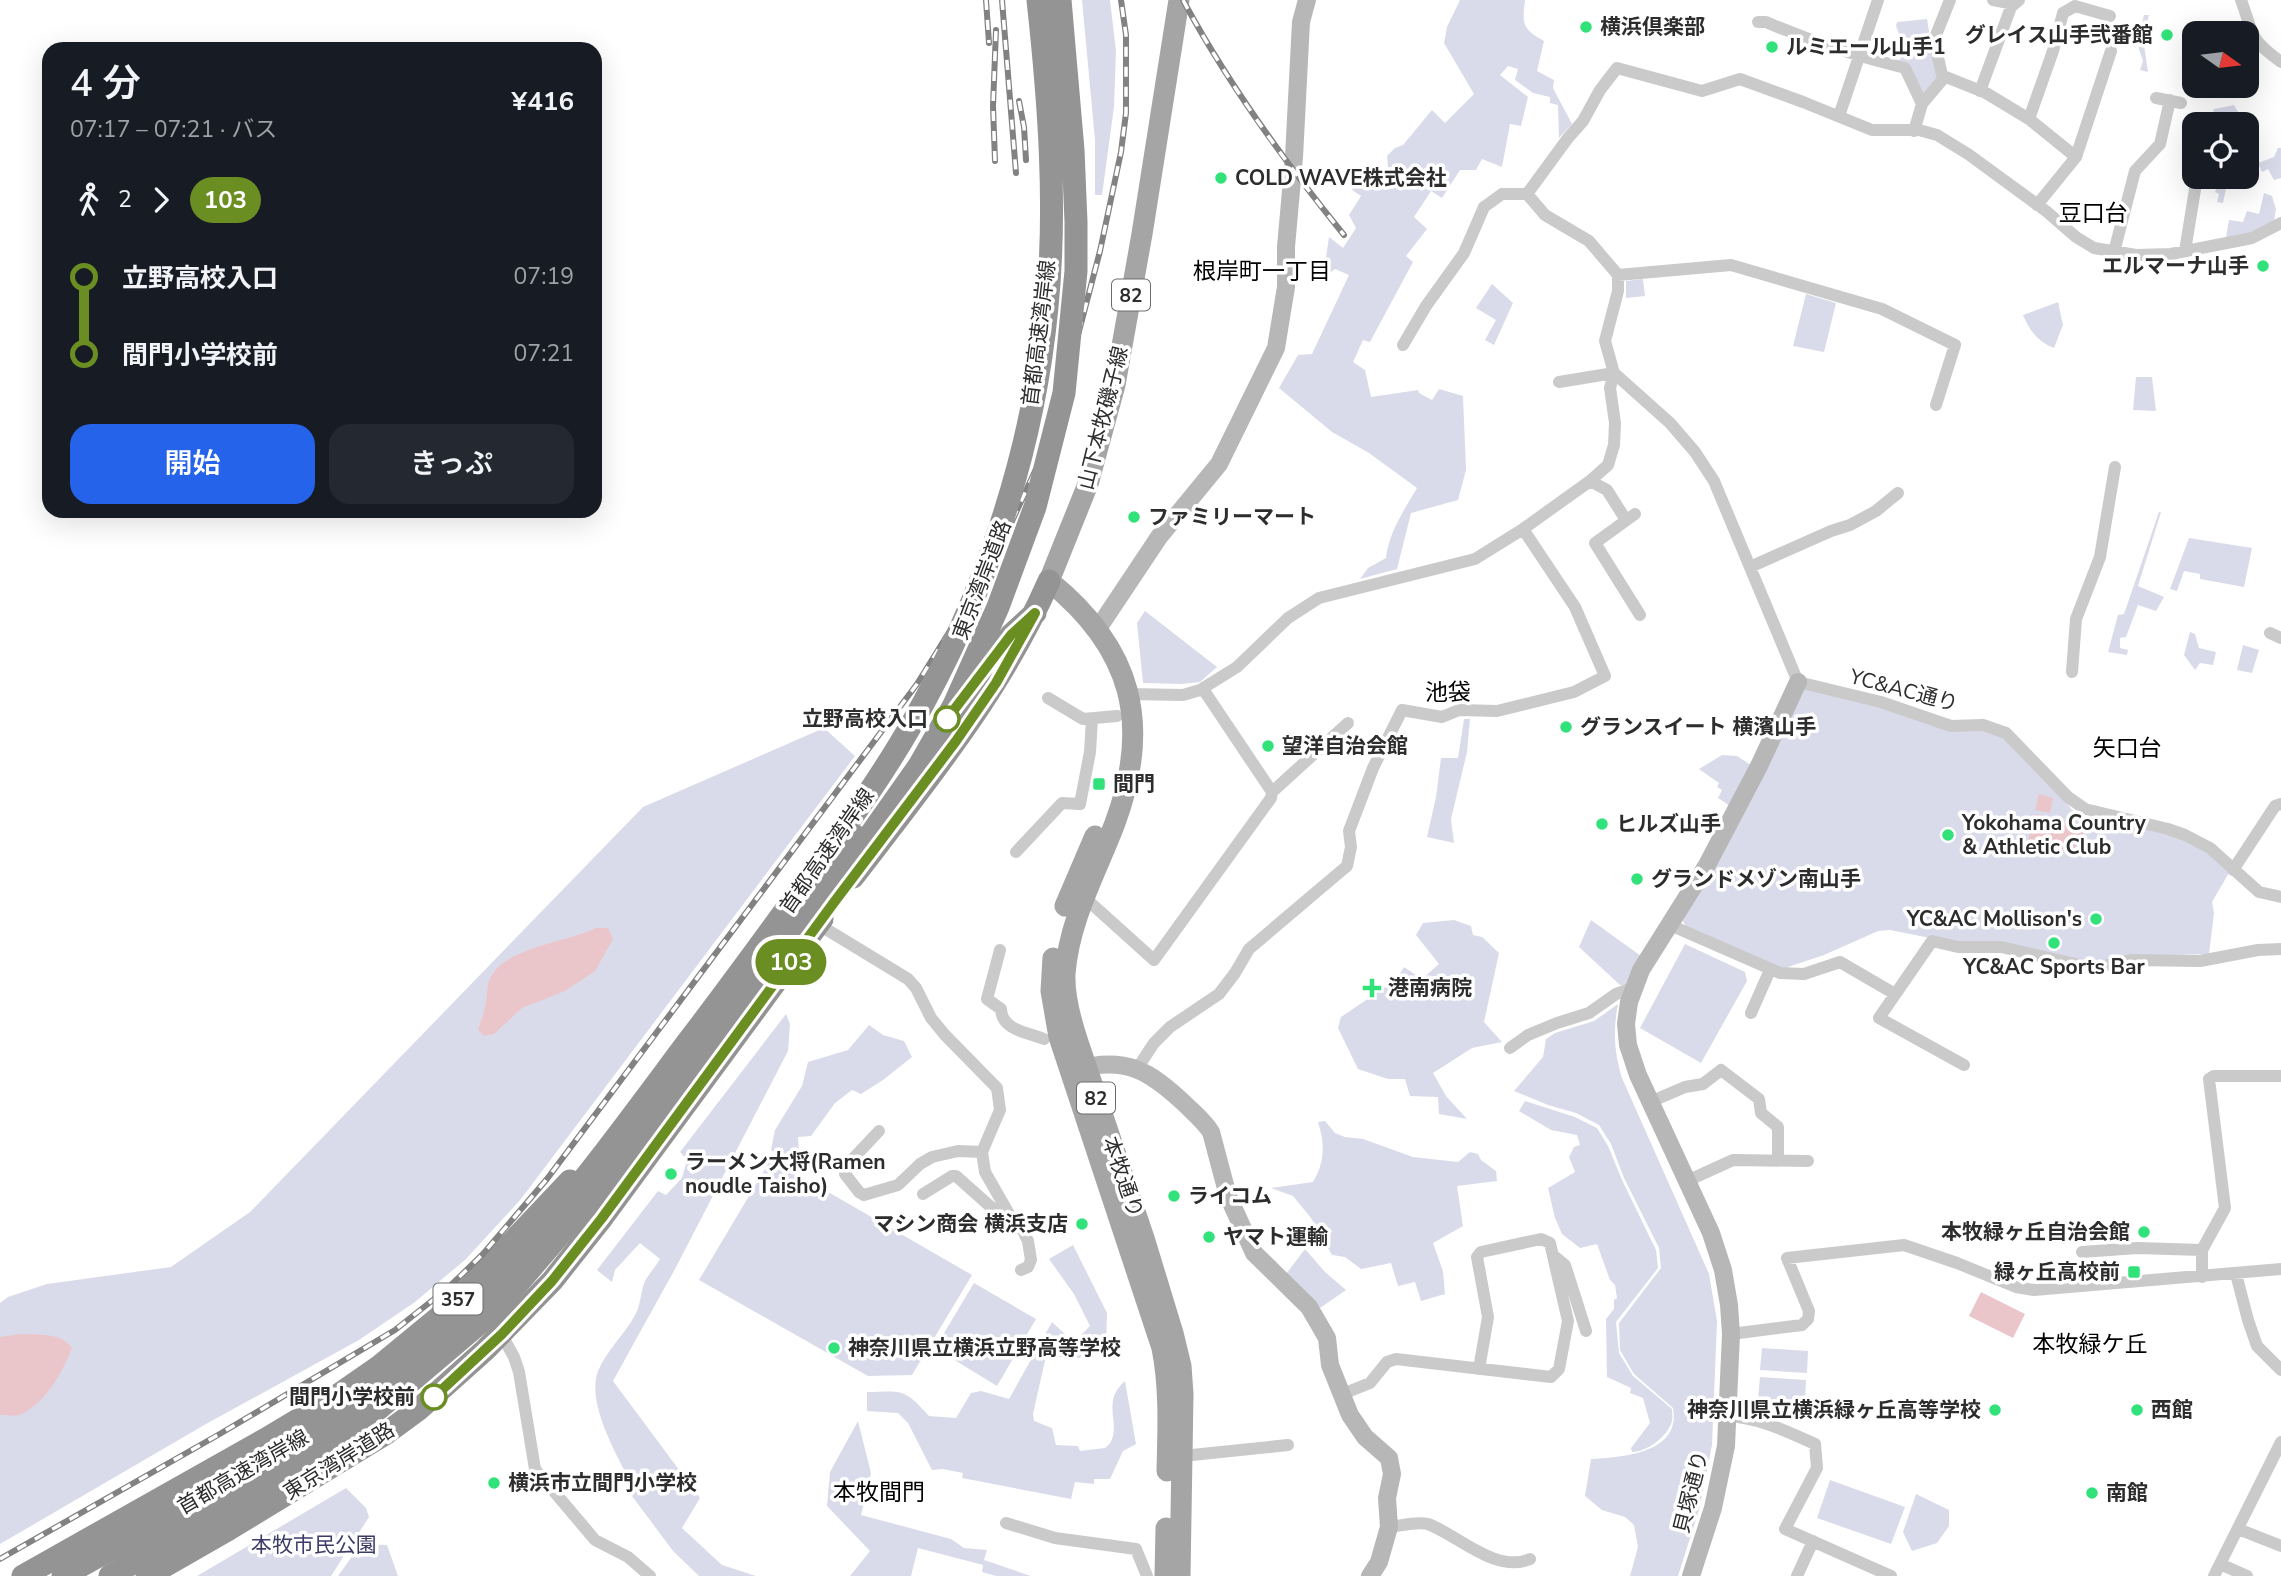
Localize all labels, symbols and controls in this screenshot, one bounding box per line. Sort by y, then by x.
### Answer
place label: 横浜倶楽部 [1600,13,1705,41]
marker: 横浜倶楽部 [1578,19,1594,35]
place label: グレイス山手弐番館 [1965,21,2153,49]
north arrow [2182,21,2259,98]
map controls [2182,21,2259,189]
marker: グレイス山手弐番館 [2159,27,2175,43]
place label: ルミエール山手1 [1786,33,1946,61]
marker: ルミエール山手1 [1764,39,1780,55]
text: 4 分 [70,58,141,109]
text: ¥416 [512,84,574,119]
button: locate [2182,112,2259,189]
text: 07:17 – 07:21 · バス [70,114,277,145]
place label: COLD WAVE株式会社 [1235,164,1447,192]
marker: COLD WAVE株式会社 [1213,170,1229,186]
icon: walk [70,181,108,219]
icon: forward [142,181,180,219]
text: 2 [118,184,132,215]
text: 103 [204,184,247,216]
district label: 豆口台 [2059,198,2128,229]
place label: エルマーナ山手 [2102,252,2249,280]
district label: 根岸町一丁目 [1193,256,1331,287]
street label: 首都高速湾岸線 [1016,258,1062,408]
marker: エルマーナ山手 [2255,258,2271,274]
text: 立野高校入口 [122,261,278,296]
text: 07:19 [514,261,574,292]
road number: 82 [1112,280,1150,310]
text: 間門小学校前 [122,338,278,373]
text: 07:21 [514,338,574,369]
street label: 山下本牧磯子線 [1072,343,1134,493]
button: 開始 [70,424,315,504]
button: きっぷ [329,424,574,504]
place label: ファミリーマート [1148,503,1316,531]
marker: ファミリーマート [1126,509,1142,525]
street label: 東京湾岸道路 [946,516,1018,644]
street label: YC&AC通り [1846,662,1961,718]
district label: 池袋 [1425,677,1471,708]
place label: 立野高校入口 [802,705,928,733]
marker: 立野高校入口 [934,706,960,732]
place label: グランスイート 横濱山手 [1580,713,1816,741]
marker: グランスイート 横濱山手 [1558,719,1574,735]
place label: 望洋自治会館 [1282,732,1408,760]
district label: 矢口台 [2093,733,2162,764]
marker: 望洋自治会館 [1260,738,1276,754]
place label: 間門 [1113,770,1155,798]
marker: 間門 [1091,776,1107,792]
street label: 首都高速湾岸線 [773,783,881,919]
place label: Yokohama Country & Athletic Club [1961,809,2147,861]
place label: ヒルズ山手 [1616,810,1721,838]
marker: ヒルズ山手 [1594,816,1610,832]
marker: Yokohama Country & Athletic Club [1940,827,1956,843]
place label: グランドメゾン南山手 [1651,865,1861,893]
marker: グランドメゾン南山手 [1629,871,1645,887]
place label: YC&AC Mollison's [1906,905,2082,933]
marker: YC&AC Mollison's [2088,911,2104,927]
marker: YC&AC Sports Bar [2046,935,2062,951]
line badge: 103 [751,939,831,985]
text: 103 [769,946,813,978]
place label: YC&AC Sports Bar [1962,953,2145,981]
place label: 港南病院 [1388,974,1472,1002]
marker: 港南病院 [1362,978,1382,998]
road number: 82 [1077,1082,1115,1114]
street label: 本牧通り [1096,1133,1150,1221]
place label: ラーメン大将(Ramen noudle Taisho) [685,1148,886,1200]
marker: ラーメン大将(Ramen noudle Taisho) [663,1166,679,1182]
place label: ライコム [1188,1182,1272,1210]
marker: ライコム [1166,1188,1182,1204]
place label: マシン商会 横浜支店 [873,1210,1068,1238]
marker: マシン商会 横浜支店 [1074,1216,1090,1232]
place label: 本牧緑ヶ丘自治会館 [1941,1218,2130,1246]
place label: ヤマト運輸 [1223,1223,1328,1251]
marker: 本牧緑ヶ丘自治会館 [2136,1224,2152,1240]
marker: ヤマト運輸 [1201,1229,1217,1245]
place label: 緑ヶ丘高校前 [1994,1258,2120,1286]
marker: 緑ヶ丘高校前 [2126,1264,2142,1280]
road number: 357 [434,1284,482,1315]
district label: 本牧緑ケ丘 [2033,1329,2148,1360]
place label: 神奈川県立横浜立野高等学校 [848,1334,1121,1362]
marker: 神奈川県立横浜立野高等学校 [826,1340,842,1356]
place label: 間門小学校前 [289,1383,415,1411]
marker: 間門小学校前 [421,1384,447,1410]
place label: 神奈川県立横浜緑ヶ丘高等学校 [1687,1396,1981,1424]
place label: 西館 [2151,1396,2193,1424]
marker: 神奈川県立横浜緑ヶ丘高等学校 [1987,1402,2003,1418]
marker: 西館 [2129,1402,2145,1418]
street label: 東京湾岸道路 [278,1416,400,1506]
street label: 首都高速湾岸線 [172,1423,314,1521]
street label: 貝塚通り [1667,1448,1715,1536]
place label: 横浜市立間門小学校 [508,1469,697,1497]
marker: 横浜市立間門小学校 [486,1475,502,1491]
district label: 本牧間門 [833,1477,925,1508]
place label: 南館 [2106,1479,2148,1507]
marker: 南館 [2084,1485,2100,1501]
park label: 本牧市民公園 [251,1531,377,1559]

